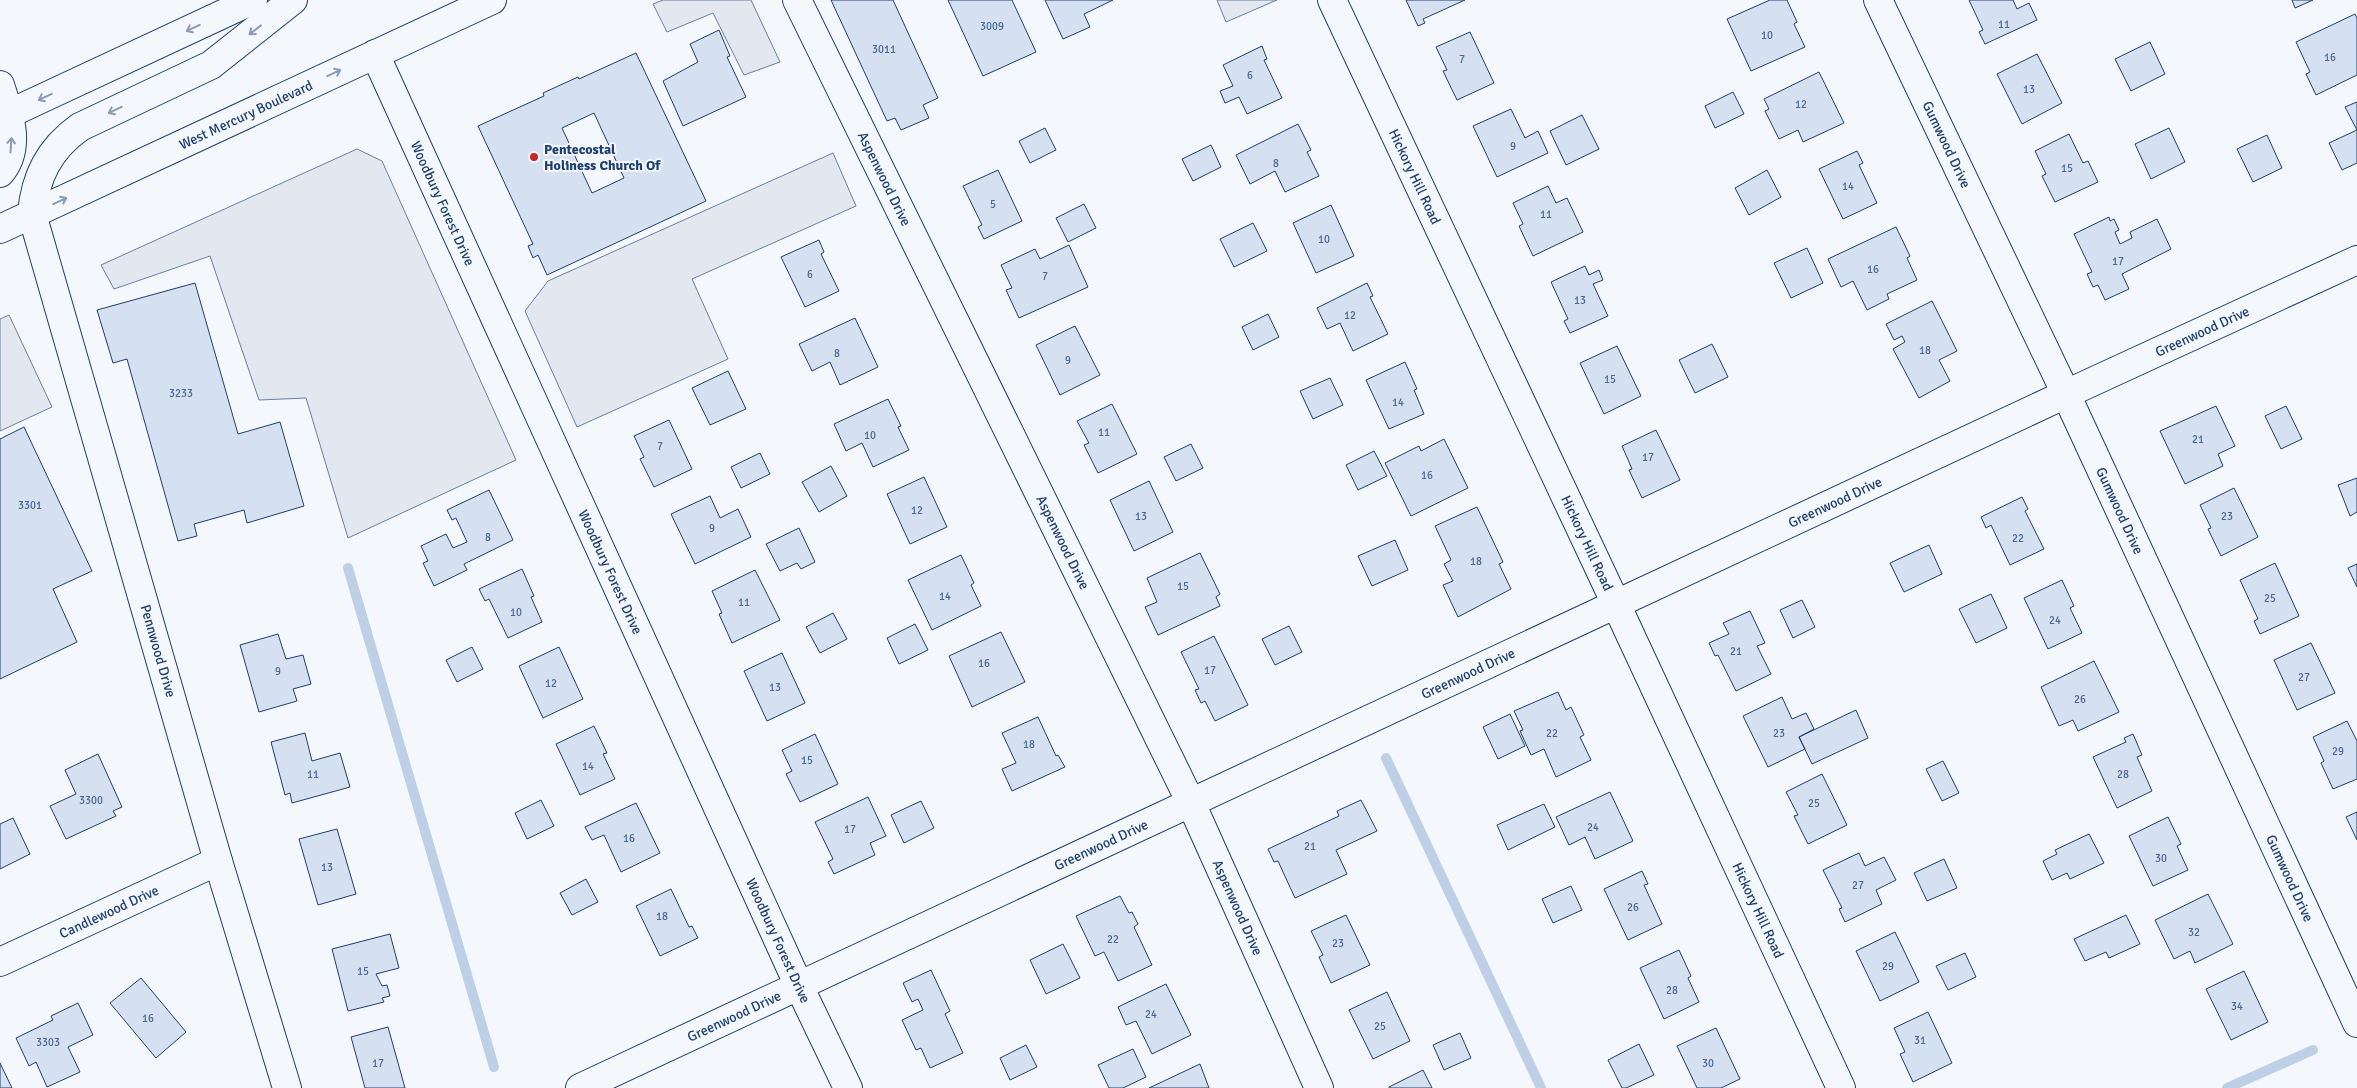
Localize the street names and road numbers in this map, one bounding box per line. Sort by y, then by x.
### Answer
street label: West Mercury Boulevard [176,76,315,153]
street label: Gumwood Drive [1919,98,1975,190]
street label: Hickory Hill Road [1385,126,1445,227]
street label: Aspenwood Drive [854,129,915,229]
street label: Woodbury Forest Drive [407,138,479,268]
street label: Greenwood Drive [2152,302,2252,360]
street label: Gumwood Drive [2092,464,2147,557]
street label: Greenwood Drive [1785,473,1885,531]
street label: Aspenwood Drive [1033,492,1093,592]
street label: Hickory Hill Road [1558,493,1617,593]
street label: Woodbury Forest Drive [575,507,646,637]
street label: Pennwood Drive [137,603,179,699]
street label: Greenwood Drive [1418,644,1518,703]
street label: Greenwood Drive [1051,815,1151,874]
street label: Gumwood Drive [2263,832,2317,924]
street label: Aspenwood Drive [1209,857,1267,958]
street label: Hickory Hill Road [1729,860,1788,961]
street label: Woodbury Forest Drive [743,876,814,1006]
street label: Candlewood Drive [56,881,161,942]
street label: Greenwood Drive [684,987,784,1045]

